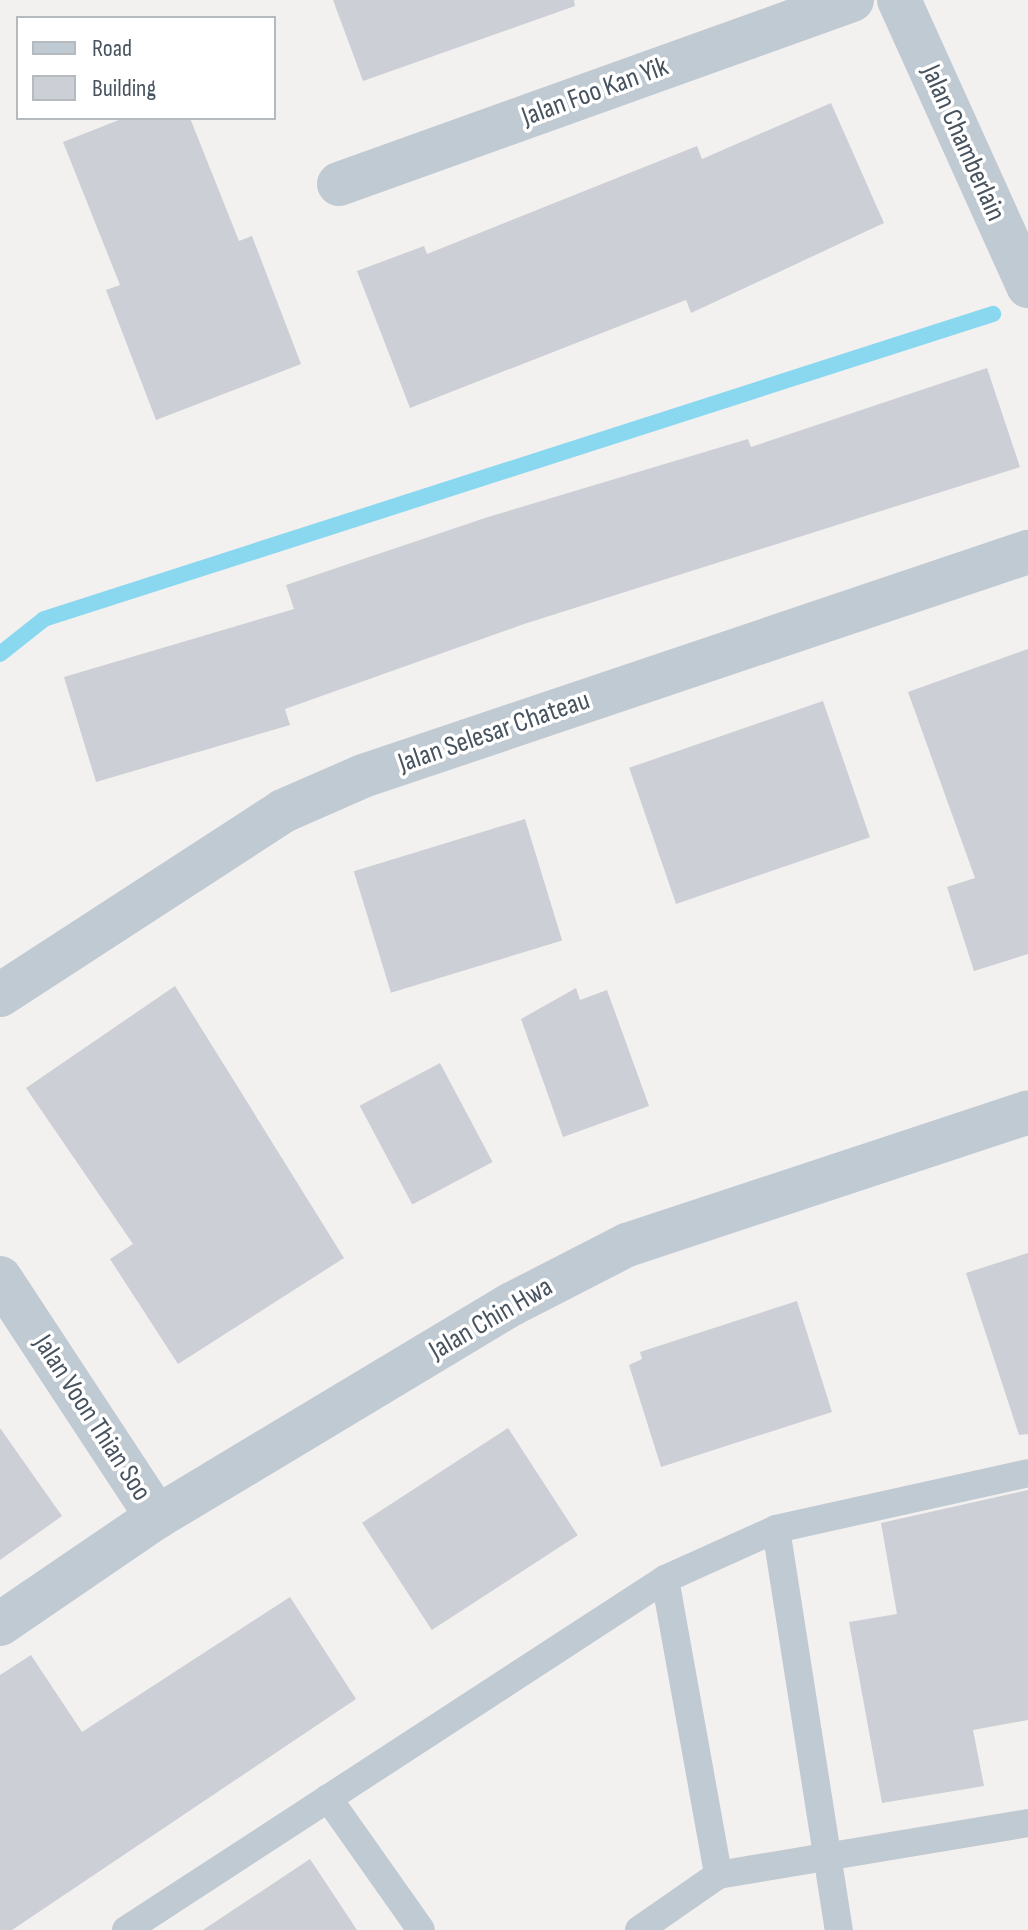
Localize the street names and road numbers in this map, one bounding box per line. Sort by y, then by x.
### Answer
street label: Jalan Foo Kan Yik [517,50,673,134]
street label: Jalan Chamberlain [914,60,1012,226]
street label: Jalan Selesar Chateau [394,684,594,780]
street label: Jalan Chin Hwa [423,1270,559,1368]
street label: Jalan Voon Thian Soo [26,1329,158,1507]

